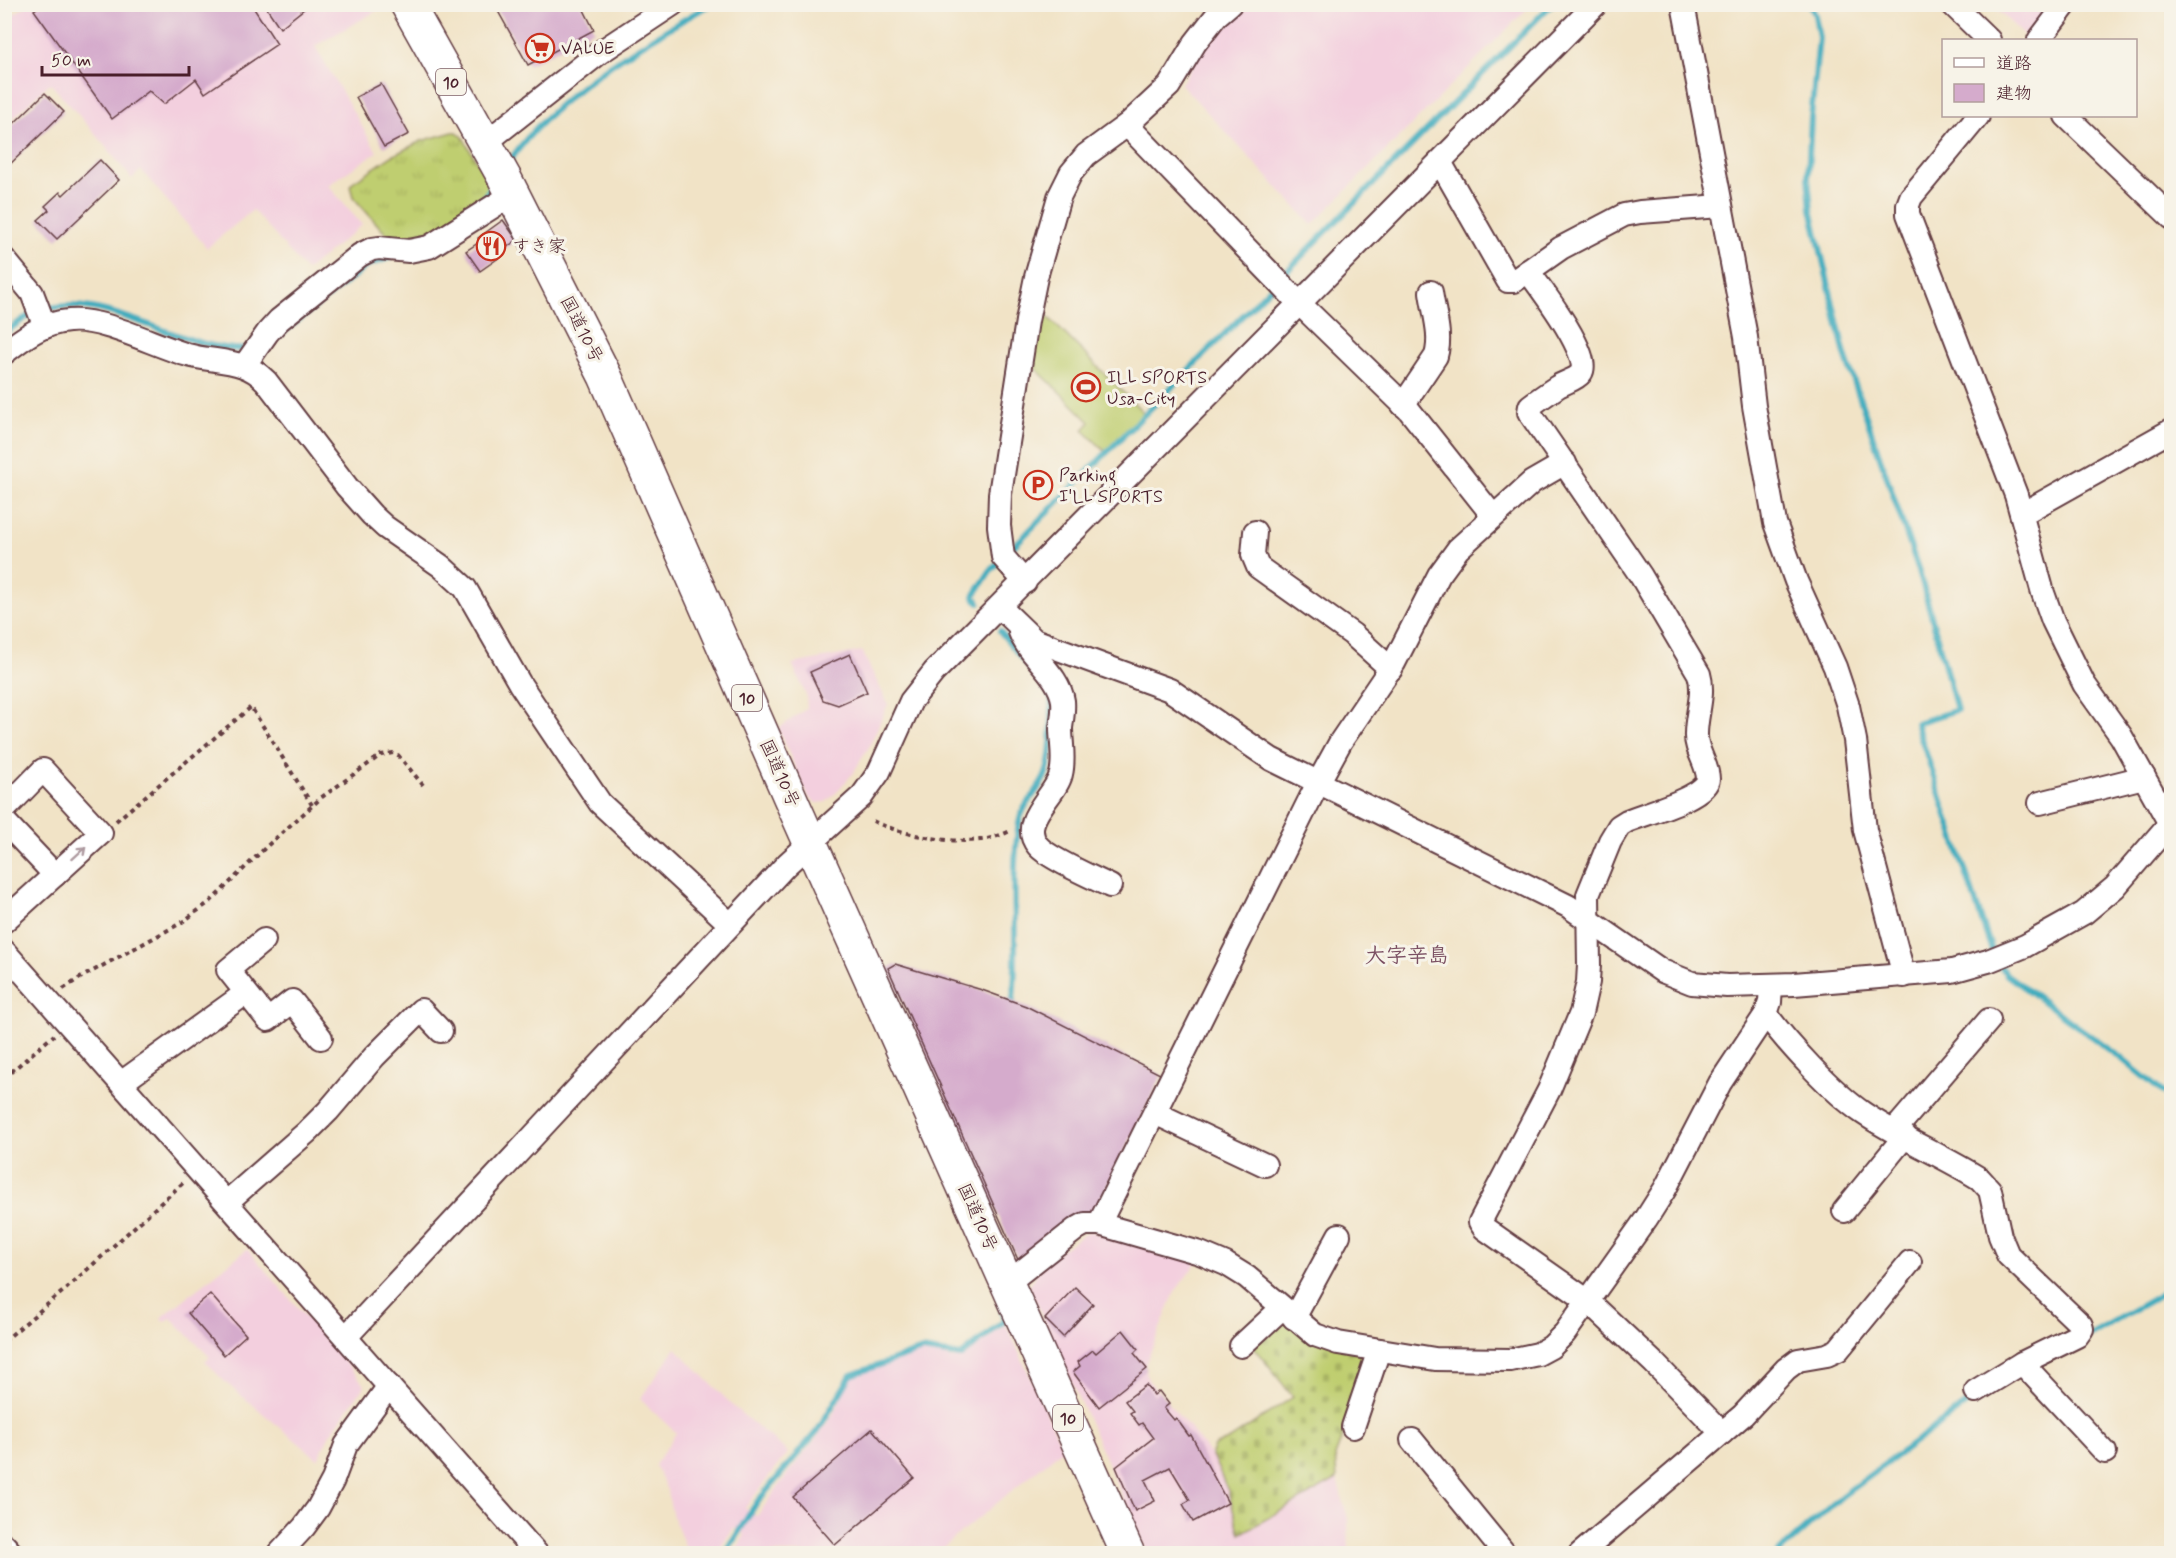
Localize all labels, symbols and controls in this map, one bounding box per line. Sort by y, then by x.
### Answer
supermarket icon: VALUE [524,32,556,64]
place label: VALUE [561,37,615,61]
scale bar [42,39,189,77]
legend [1942,39,2137,117]
text: 50 m [51,49,91,73]
text: 道路 [1996,52,2032,76]
road number: 10 [436,69,466,95]
text: 建物 [1996,82,2032,106]
restaurant icon: すき家 [475,230,507,262]
place label: すき家 [512,235,566,259]
street label: 国道10号 [554,292,608,367]
place label: ILL SPORTS Usa-City [1107,366,1207,411]
sports icon: ILL SPORTS Usa-City [1070,371,1102,403]
place label: Parking I'LL SPORTS [1059,464,1163,509]
parking icon: Parking I'LL SPORTS [1022,469,1054,501]
road number: 10 [732,685,762,711]
street label: 国道10号 [753,735,805,811]
one-way arrow [71,846,86,860]
district label: 大字辛島 [1365,942,1449,970]
street label: 国道10号 [951,1179,1003,1255]
road number: 10 [1053,1405,1083,1431]

